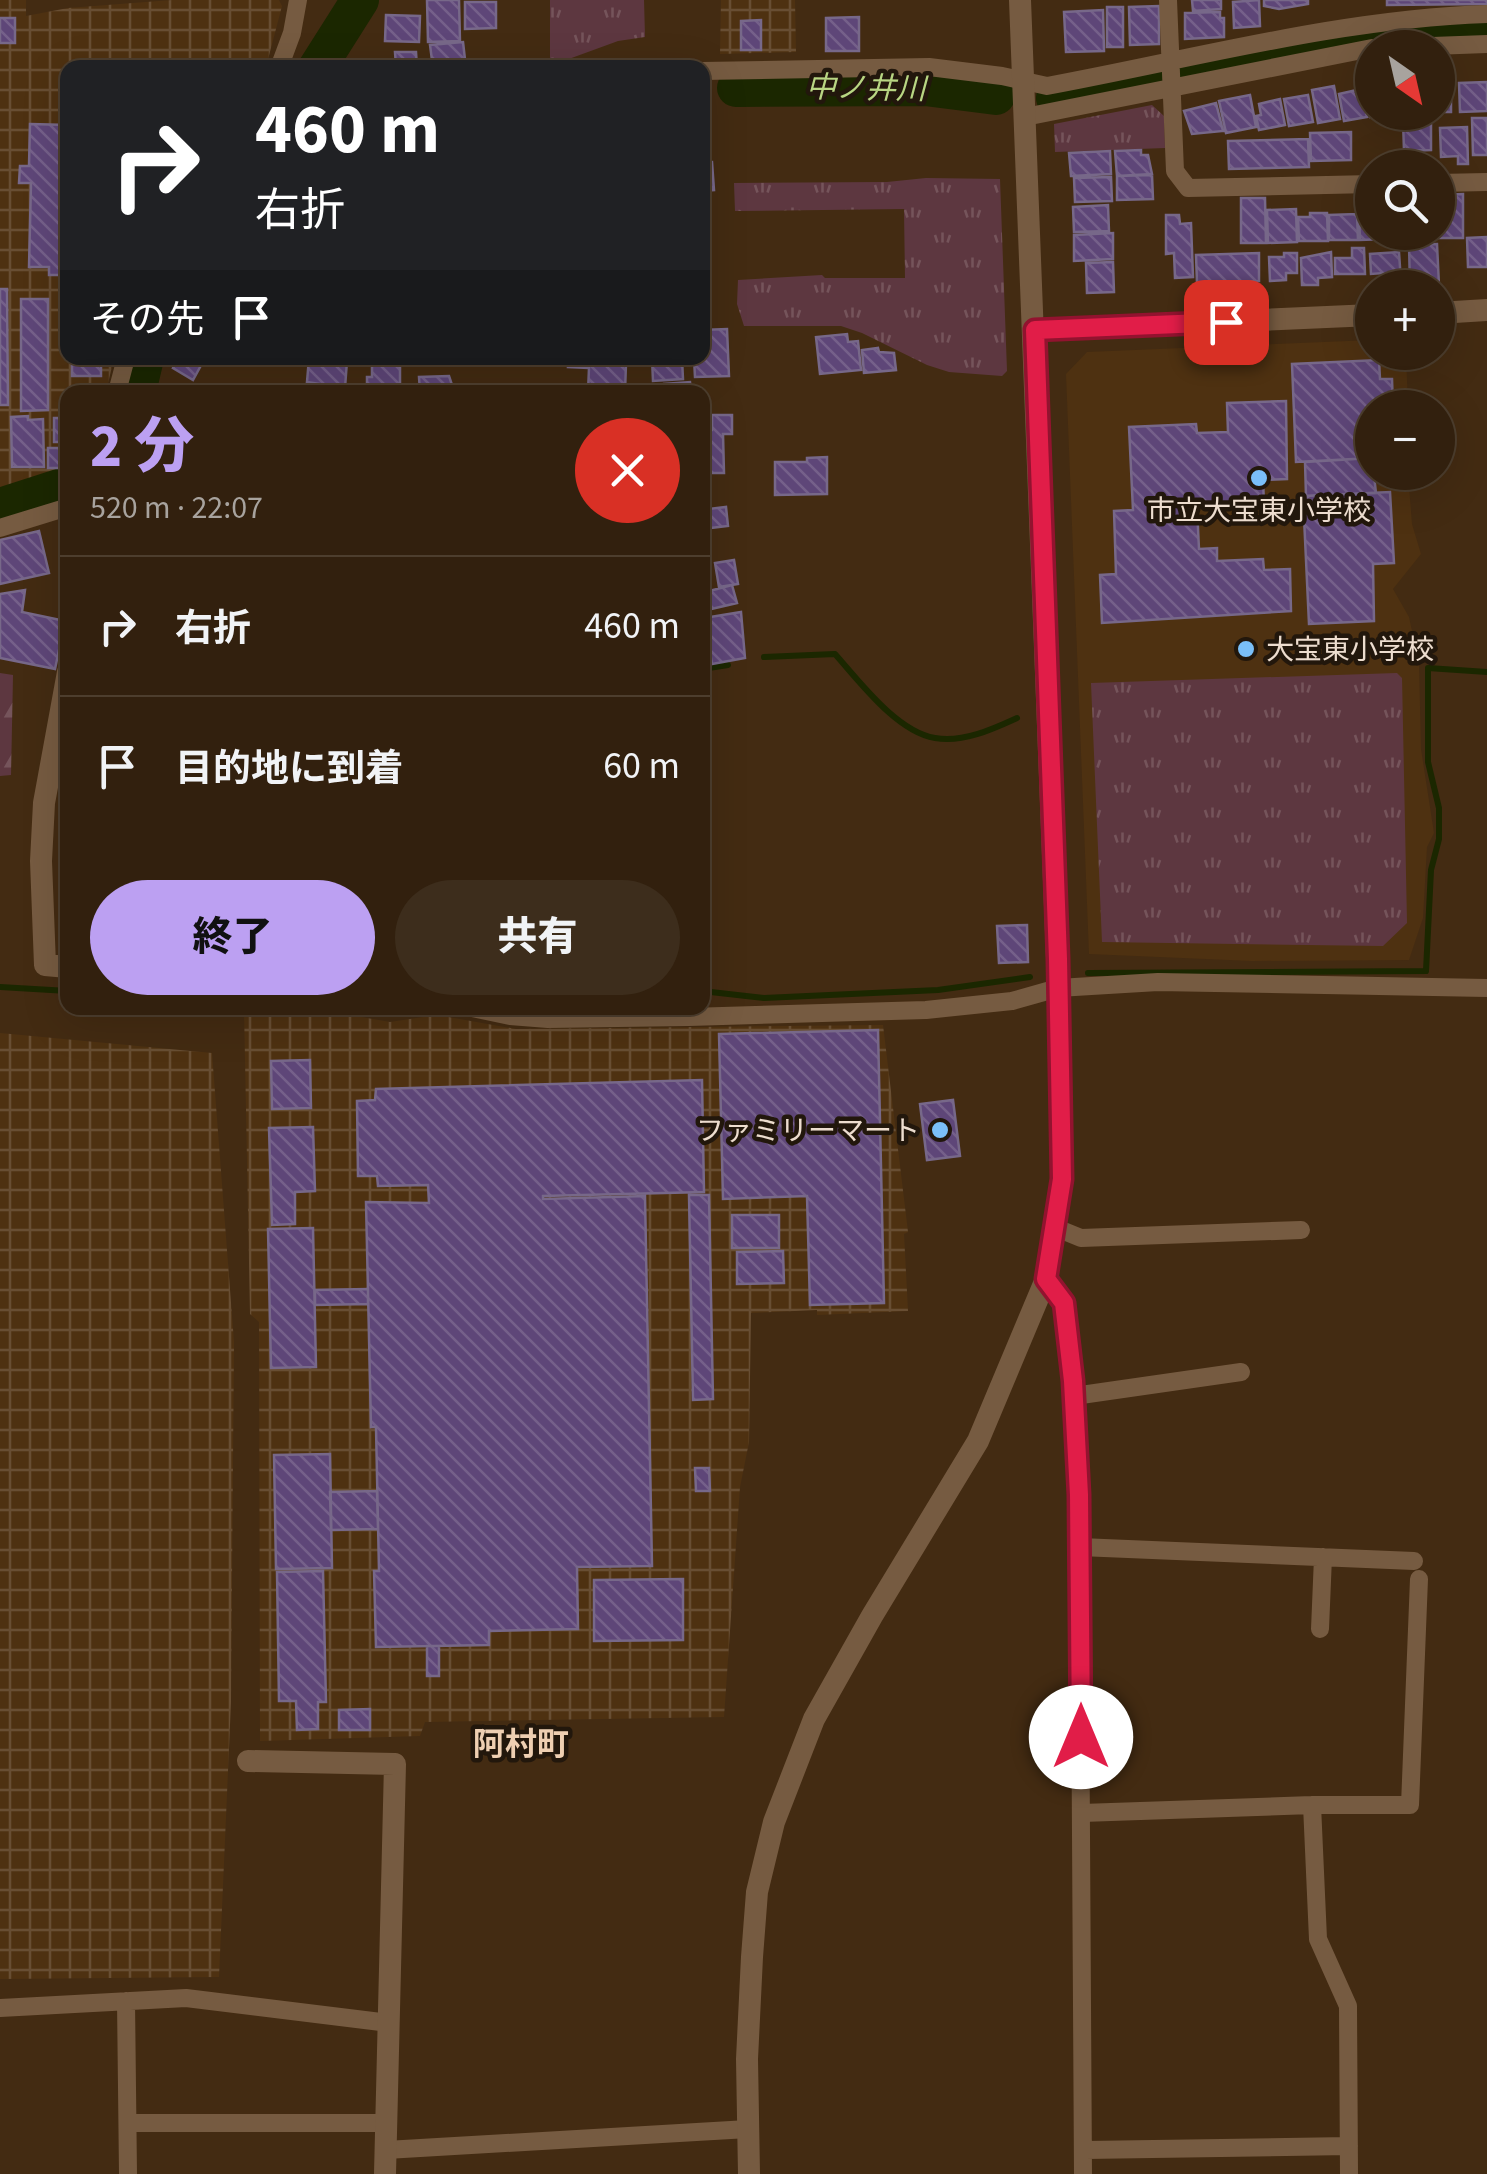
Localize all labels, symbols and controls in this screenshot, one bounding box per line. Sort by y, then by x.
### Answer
north arrow [1355,30,1455,130]
map controls [1355,30,1455,490]
water label: 中ノ井川 [806,66,929,111]
text: 460 m [255,80,440,180]
icon: right [90,100,220,230]
button: search [1355,150,1455,250]
text: 右折 [255,179,345,243]
button: + [1355,270,1455,370]
pin [1184,280,1269,365]
icon: arrive [224,290,279,345]
text: その先 [90,293,204,347]
icon: arrive [1199,295,1254,350]
button: − [1355,390,1455,490]
text: 2 分 [90,405,194,490]
button: close [575,418,680,523]
marker: 市立大宝東小学校 [1248,467,1270,489]
text: 520 m · 22:07 [90,485,263,531]
place label: 市立大宝東小学校 [1147,491,1371,531]
icon: right [90,599,145,654]
text: 460 m [584,599,680,653]
text: 右折 [175,602,251,656]
place label: 大宝東小学校 [1266,630,1434,670]
marker: 大宝東小学校 [1235,638,1257,660]
icon: arrive [90,739,145,794]
text: 60 m [603,739,680,793]
text: 目的地に到着 [175,742,403,796]
button: 終了 [90,880,375,995]
button: 共有 [395,880,680,995]
place label: ファミリーマート [696,1111,920,1151]
marker: ファミリーマート [929,1119,951,1141]
position arrow [1029,1685,1133,1789]
district label: 阿村町 [473,1722,569,1768]

